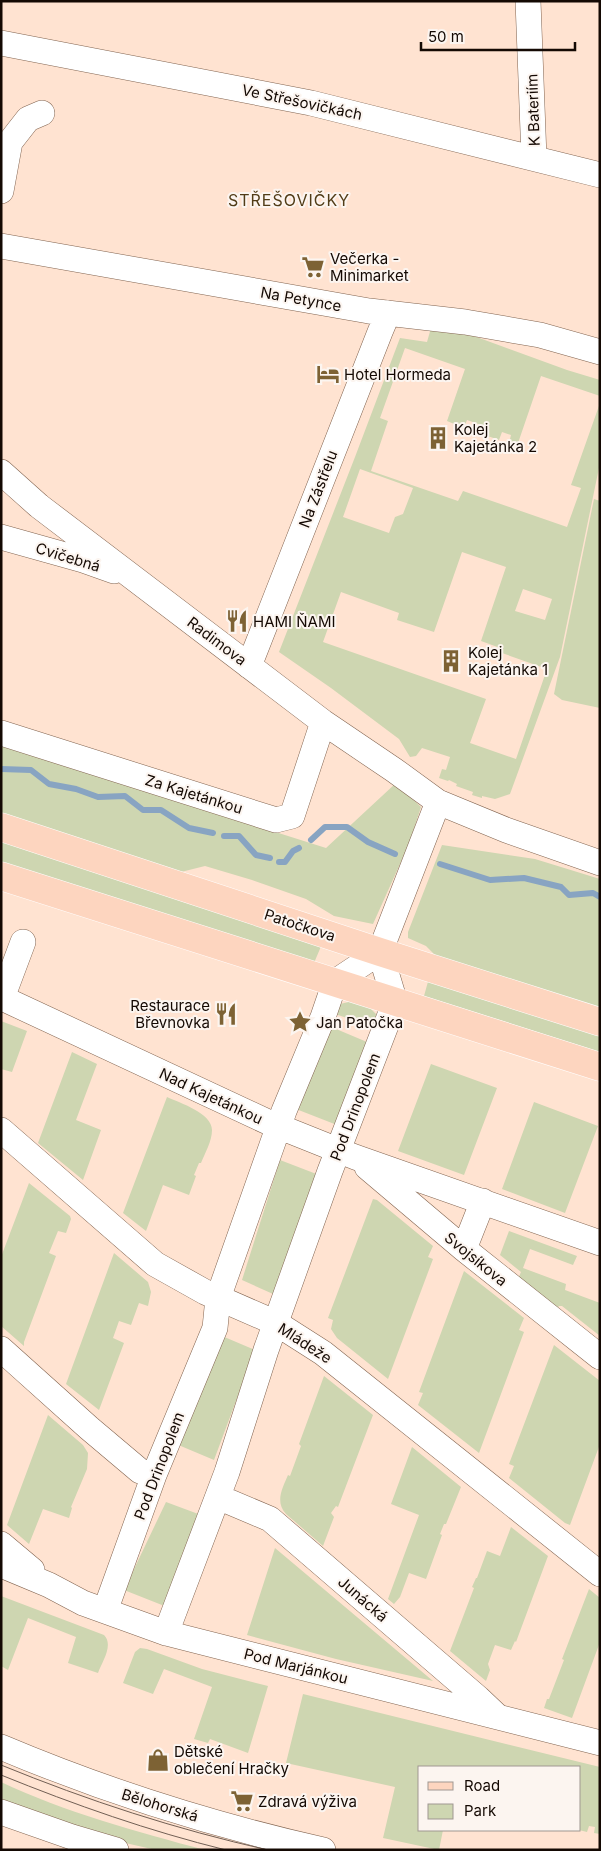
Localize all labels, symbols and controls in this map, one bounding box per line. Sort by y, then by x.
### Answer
scale bar [421,20,575,52]
text: 50 m [428,27,464,46]
street label: K Bateriím [522,74,544,146]
street label: Ve Střešovičkách [240,80,364,124]
district label: STŘEŠOVIČKY [228,190,350,210]
place label: Večerka - Minimarket [330,249,409,285]
supermarket icon: Večerka - Minimarket [300,254,326,280]
street label: Na Petynce [259,283,343,315]
hotel icon: Hotel Hormeda [315,361,341,387]
place label: Hotel Hormeda [344,365,451,384]
place label: Kolej Kajetánka 2 [454,420,537,456]
building icon: Kolej Kajetánka 2 [425,425,451,451]
street label: Na Zástřelu [295,448,341,530]
street label: Cvičebná [33,538,103,576]
restaurant icon: HAMI ŇAMI [224,608,250,634]
place label: HAMI ŇAMI [253,612,336,631]
street label: Radimova [184,613,250,669]
place label: Kolej Kajetánka 1 [468,643,548,679]
building icon: Kolej Kajetánka 1 [438,648,464,674]
street label: Za Kajetánkou [143,770,245,818]
street label: Patočkova [262,905,338,945]
place label: Restaurace Břevnovka [130,996,210,1032]
restaurant icon: Restaurace Břevnovka [213,1001,239,1027]
place icon: Jan Patočka [287,1009,313,1035]
place label: Jan Patočka [316,1013,403,1032]
street label: Pod Drinopolem [326,1050,384,1164]
street label: Nad Kajetánkou [156,1064,266,1128]
street label: Svojsíkova [441,1228,511,1290]
street label: Mládeže [275,1319,335,1367]
street label: Pod Drinopolem [130,1409,188,1523]
street label: Junácká [334,1572,392,1626]
street label: Pod Marjánkou [242,1644,350,1688]
place label: Dětské oblečení Hračky [174,1742,290,1778]
shop icon: Dětské oblečení Hračky [145,1747,171,1773]
legend [418,1766,581,1831]
text: Road [464,1776,500,1795]
street label: Bělohorská [119,1784,201,1826]
supermarket icon: Zdravá výživa [229,1788,255,1814]
place label: Zdravá výživa [258,1792,357,1811]
text: Park [464,1801,497,1820]

